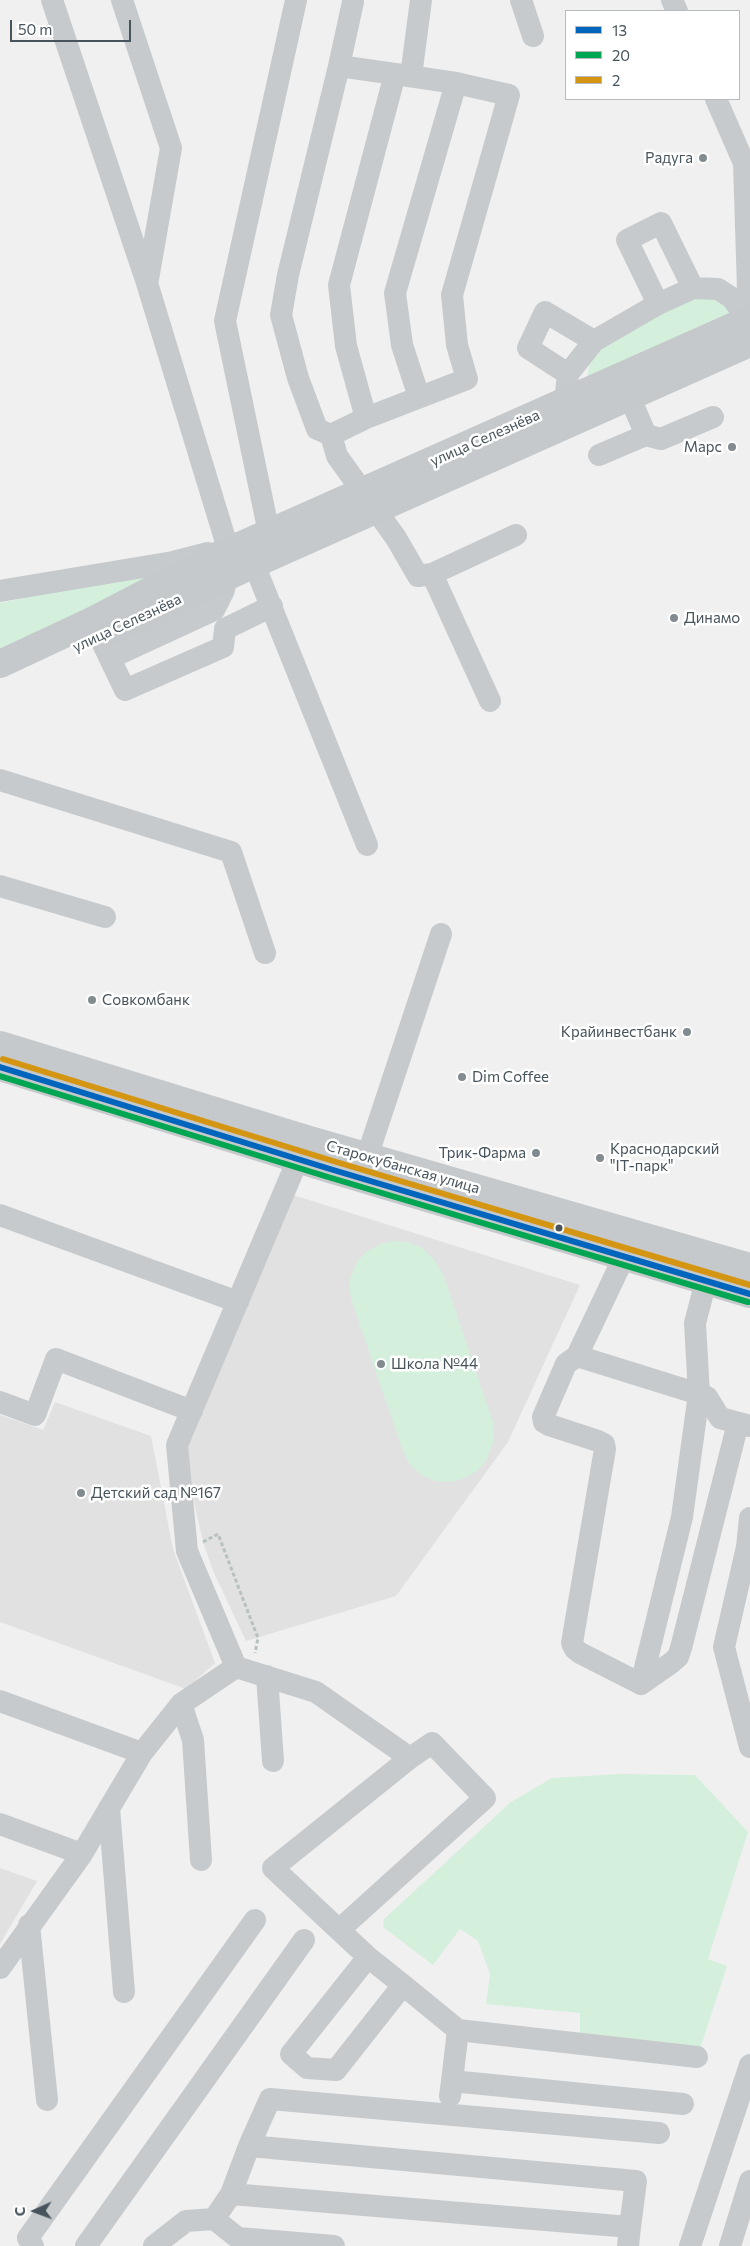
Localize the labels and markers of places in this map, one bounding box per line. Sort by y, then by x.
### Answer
place label: Радуга [645,149,693,167]
marker: Радуга [697,152,709,164]
place label: Марс [684,438,722,456]
marker: Марс [726,441,738,453]
place label: Динамо [684,609,740,627]
marker: Динамо [668,612,680,624]
place label: Совкомбанк [102,991,190,1009]
marker: Совкомбанк [86,994,98,1006]
place label: Крайинвестбанк [561,1023,677,1041]
marker: Крайинвестбанк [681,1026,693,1038]
place label: Dim Coffee [472,1068,549,1086]
marker: Dim Coffee [456,1071,468,1083]
place label: Краснодарский "IT-парк" [610,1140,719,1175]
place label: Трик-Фарма [438,1144,526,1162]
marker: Трик-Фарма [530,1147,542,1159]
marker: Краснодарский "IT-парк" [594,1152,606,1164]
unlabelled marker [554,1223,564,1233]
place label: Школа №44 [391,1355,478,1373]
marker: Школа №44 [375,1358,387,1370]
place label: Детский сад №167 [91,1484,221,1502]
marker: Детский сад №167 [75,1487,87,1499]

